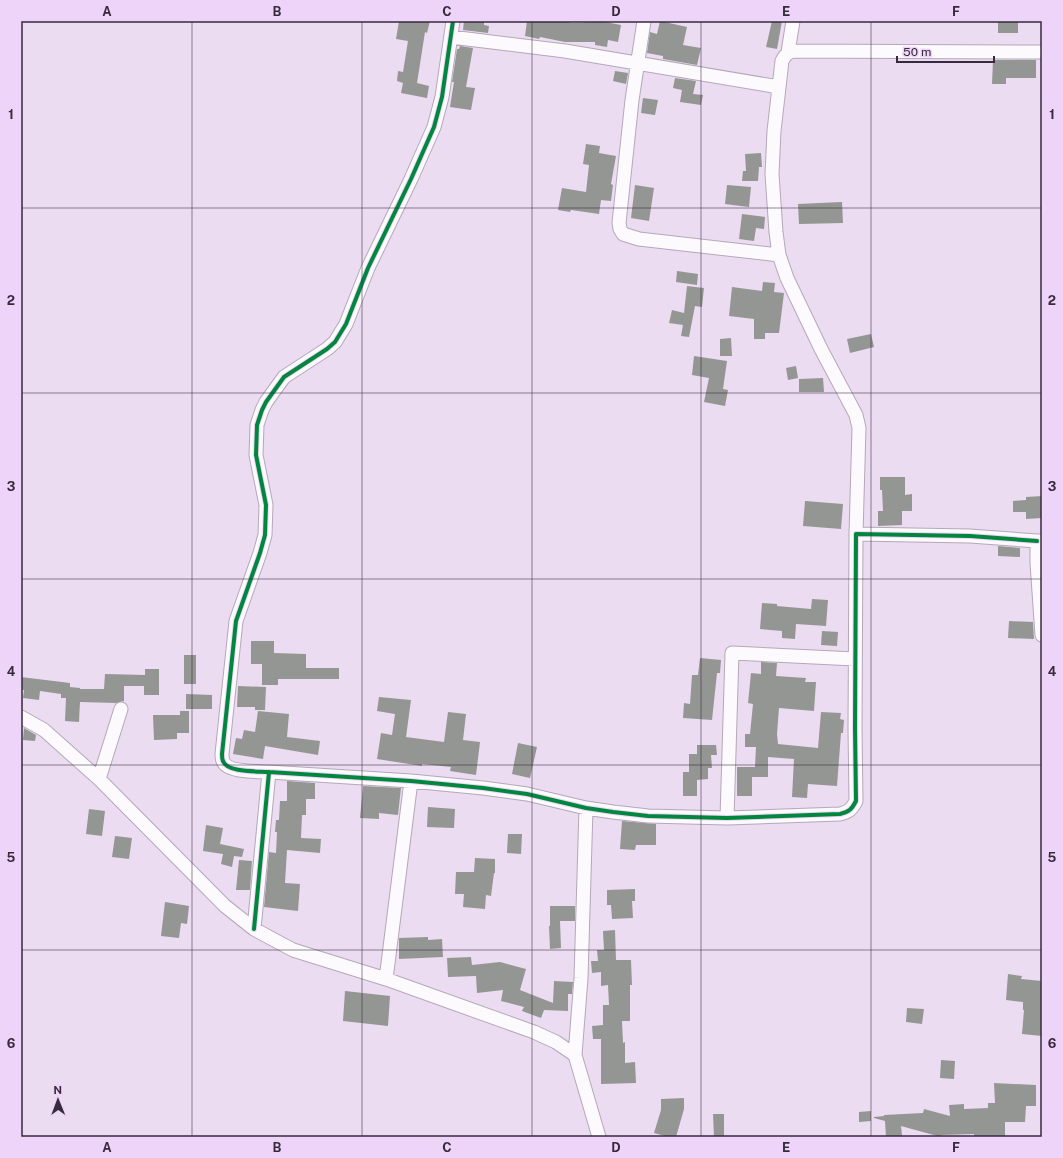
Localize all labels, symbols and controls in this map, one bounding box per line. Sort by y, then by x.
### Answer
text: A [102,4,112,19]
text: B [273,4,282,19]
text: C [442,4,452,19]
text: D [611,4,621,19]
text: E [782,4,790,19]
text: F [952,4,960,19]
scale bar [897,38,994,64]
text: 50 m [903,45,931,59]
text: 1 [8,107,14,122]
text: 1 [1049,107,1055,122]
text: 2 [7,293,15,308]
text: 2 [1048,293,1056,308]
text: 3 [7,479,16,494]
text: 3 [1048,479,1057,494]
text: 4 [7,664,16,679]
text: 4 [1048,664,1057,679]
text: 5 [7,850,16,865]
text: 5 [1048,850,1057,865]
text: 6 [7,1036,16,1051]
text: 6 [1048,1036,1057,1051]
north arrow [38,1080,78,1120]
text: N [53,1084,62,1096]
text: A [102,1140,112,1155]
text: B [273,1140,282,1155]
text: C [442,1140,452,1155]
text: D [611,1140,621,1155]
text: E [782,1140,790,1155]
text: F [952,1140,960,1155]

